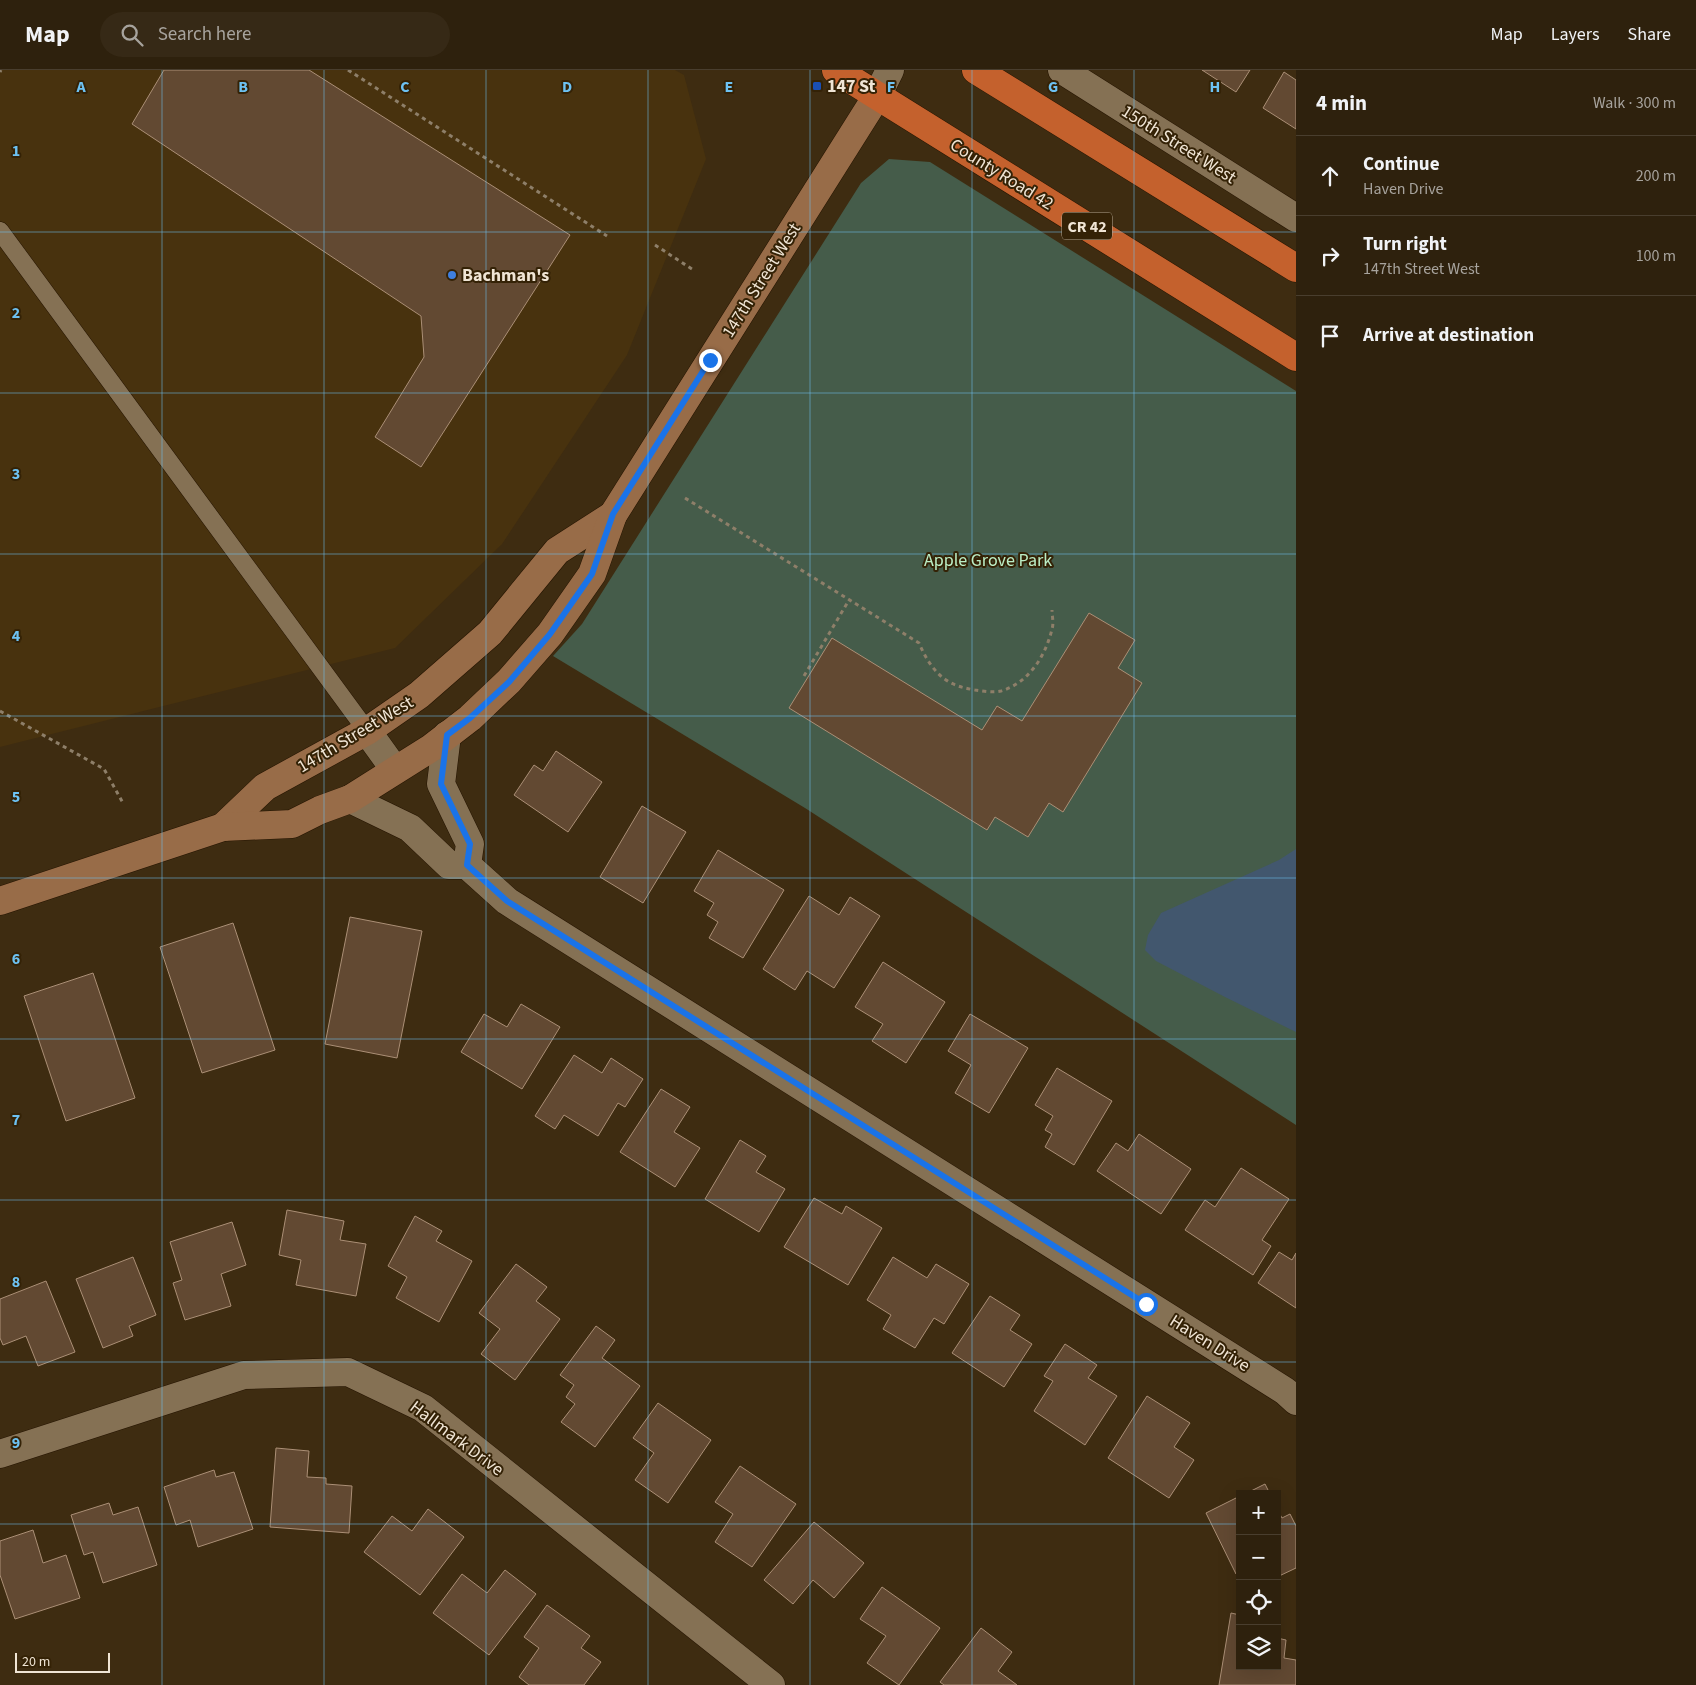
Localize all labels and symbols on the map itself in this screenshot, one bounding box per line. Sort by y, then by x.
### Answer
place label: 147 St [827,74,876,99]
text: A [75,76,86,98]
text: B [238,76,248,98]
text: C [400,76,410,98]
text: D [562,76,572,98]
text: E [725,76,733,98]
text: F [887,76,895,98]
text: G [1048,76,1058,98]
text: H [1210,76,1220,98]
marker: 147 St [811,80,823,92]
street label: 150th Street West [1116,99,1241,190]
street label: County Road 42 [945,133,1058,216]
text: 1 [12,140,20,162]
road number: CR 42 [1062,212,1112,240]
street label: 147th Street West [716,218,807,343]
place label: Bachman's [462,263,549,288]
marker: Bachman's [446,269,458,281]
text: 2 [12,302,20,324]
route end [699,349,722,372]
text: 3 [12,463,20,485]
park label: Apple Grove Park [924,548,1052,573]
text: 4 [12,625,21,647]
street label: 147th Street West [293,690,418,779]
text: 5 [12,786,20,808]
text: 6 [12,948,20,970]
text: 7 [12,1109,20,1131]
text: 8 [12,1271,20,1293]
route start [1135,1293,1158,1316]
street label: Haven Drive [1165,1309,1255,1378]
street label: Hallmark Drive [405,1395,509,1482]
text: 9 [12,1432,20,1454]
scale bar [15,1650,110,1673]

